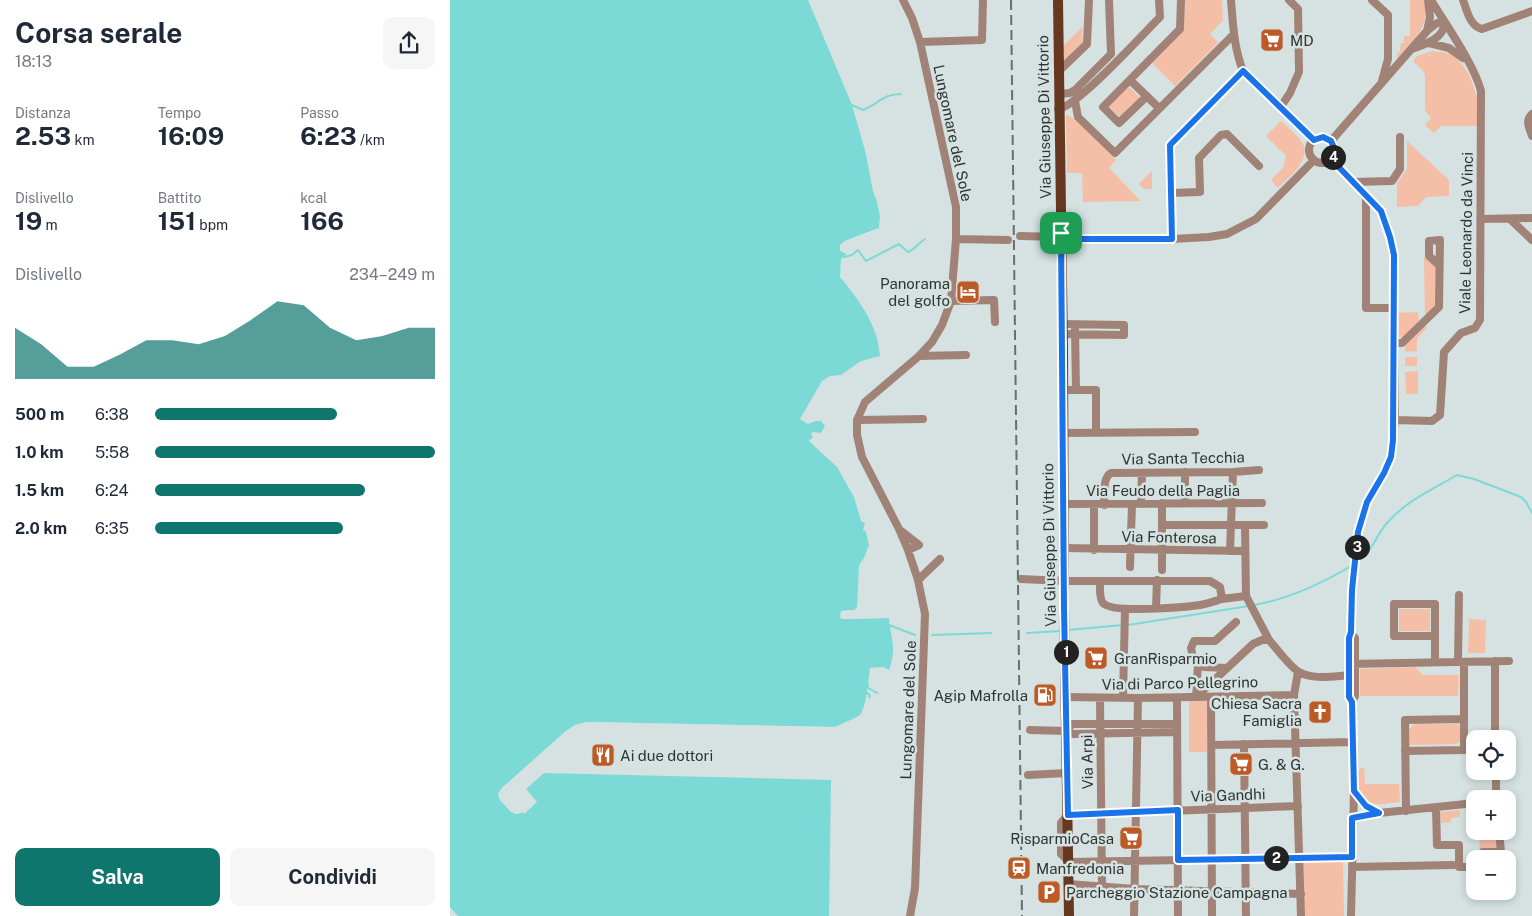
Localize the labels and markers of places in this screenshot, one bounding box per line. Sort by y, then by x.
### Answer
supermarket icon: MD [1259,27,1285,53]
place label: MD [1290,32,1314,49]
pin: 4 [1320,144,1346,170]
pin [1040,212,1082,254]
place label: Panorama del golfo [880,275,950,309]
hotel icon: Panorama del golfo [955,279,981,305]
pin: 3 [1344,534,1370,560]
pin: 1 [1054,640,1078,664]
supermarket icon: GranRisparmio [1083,645,1109,671]
place label: GranRisparmio [1114,650,1217,667]
fuel station icon: Agip Mafrolla [1032,682,1058,708]
place label: Agip Mafrolla [933,687,1028,704]
place label: Chiesa Sacra Famiglia [1211,695,1302,729]
church icon: Chiesa Sacra Famiglia [1307,699,1333,725]
restaurant icon: Ai due dottori [590,742,616,768]
place label: Ai due dottori [620,747,713,764]
supermarket icon: G. & G. [1228,751,1254,777]
place label: G. & G. [1258,756,1305,773]
supermarket icon: RisparmioCasa [1118,825,1144,851]
place label: RisparmioCasa [1010,830,1114,847]
pin: 2 [1264,846,1288,870]
station icon: Manfredonia [1006,855,1032,881]
place label: Manfredonia [1036,860,1124,877]
parking icon: Parcheggio Stazione Campagna [1036,879,1062,905]
place label: Parcheggio Stazione Campagna [1066,884,1288,901]

